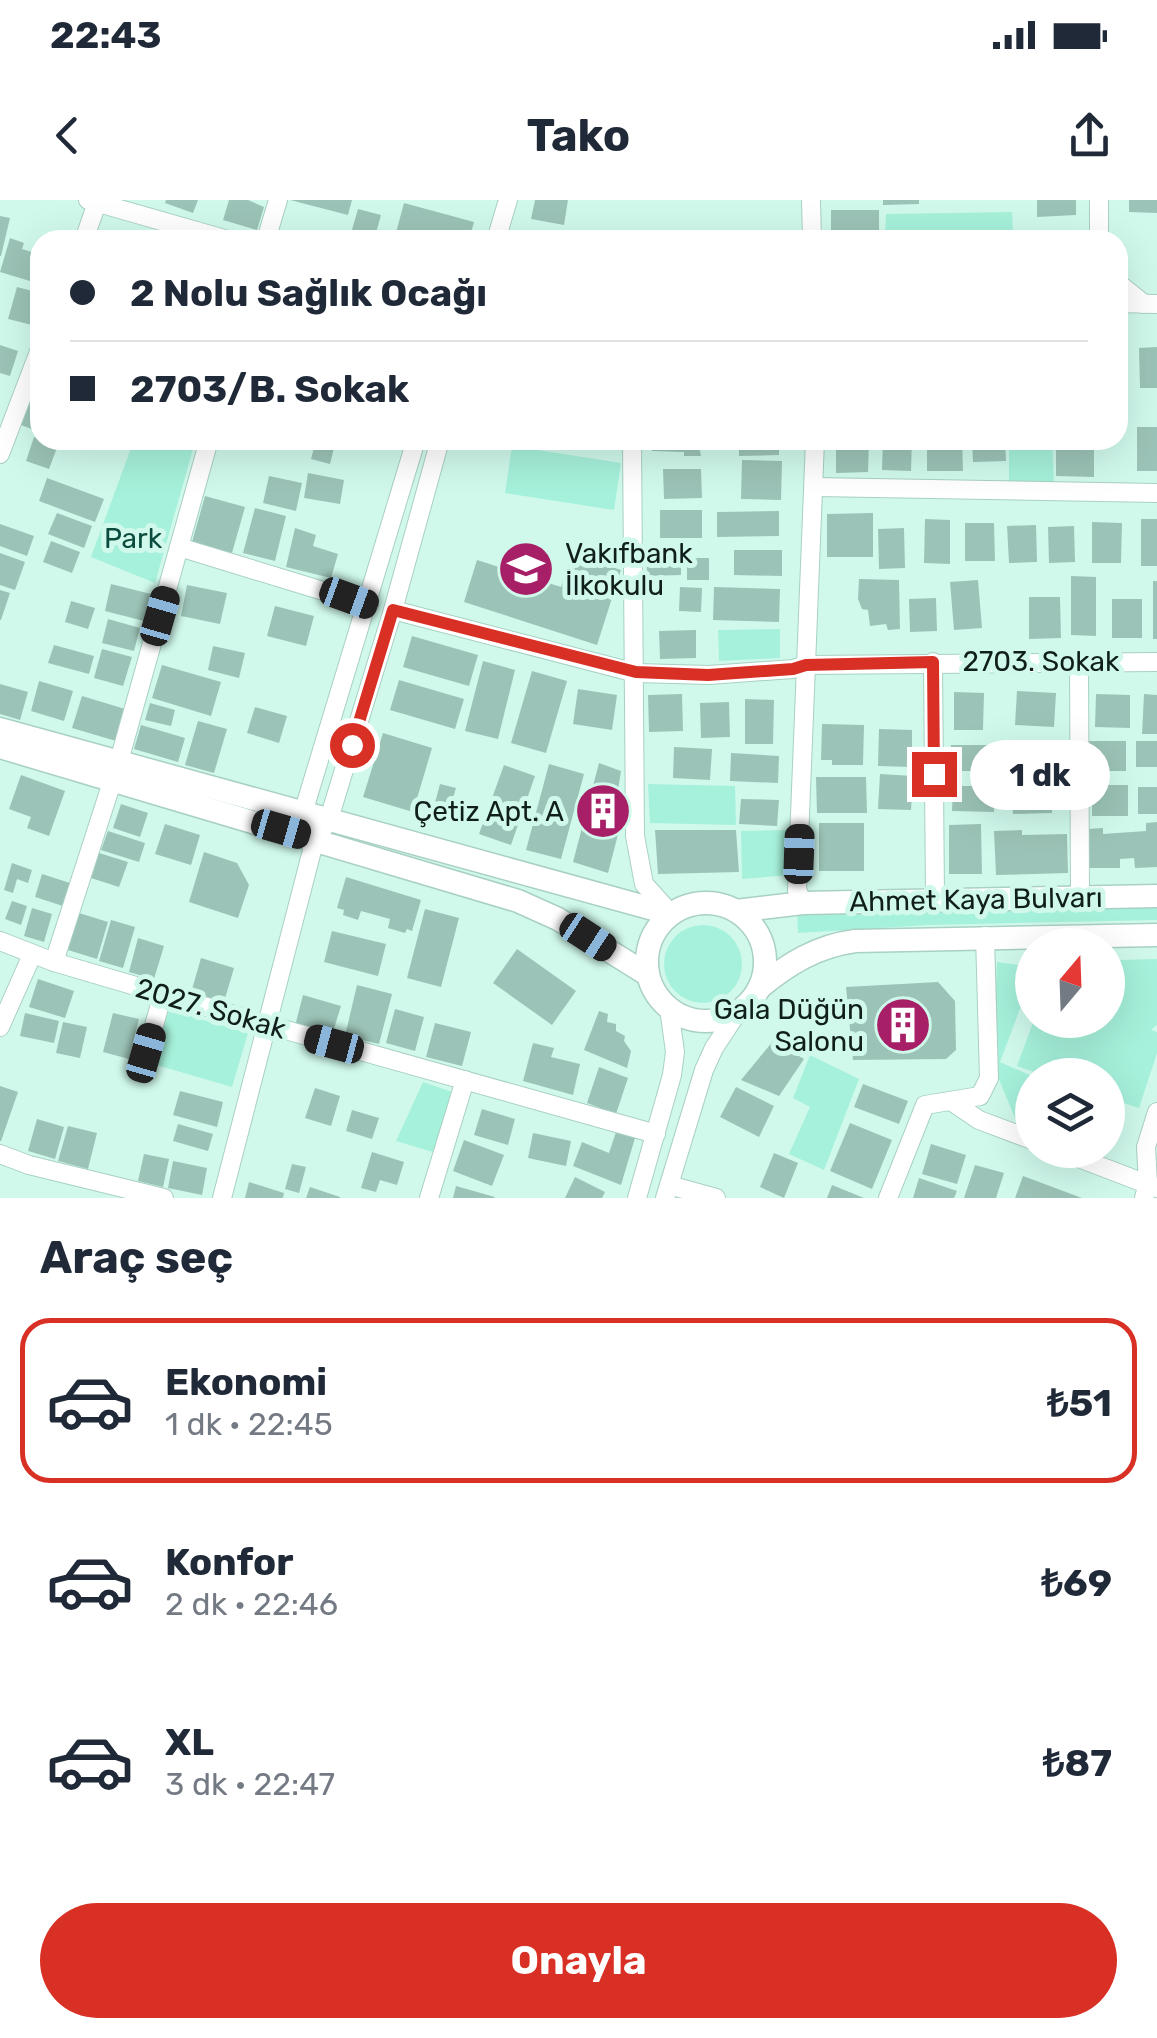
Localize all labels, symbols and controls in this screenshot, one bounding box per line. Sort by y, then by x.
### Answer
text: 22:43 [50,12,162,58]
icon: back [40,108,95,163]
icon: share [1062,108,1117,163]
text: Tako [527,109,630,162]
text: 2 Nolu Sağlık Ocağı [130,270,487,316]
text: 2703/B. Sokak [130,366,409,412]
park label: Park [104,522,163,555]
place label: Vakıfbank İlkokulu [565,537,693,602]
school or university icon: Vakıfbank İlkokulu [496,539,556,599]
car [316,574,382,622]
car [137,583,183,649]
street label: 2703. Sokak [963,645,1120,678]
route start [330,723,375,768]
callout: 1 dk [969,739,1109,809]
route end [912,752,957,797]
text: 1 dk [1009,756,1071,794]
building icon: Çetiz Apt. A [573,781,633,841]
place label: Çetiz Apt. A [413,795,564,828]
car [248,806,314,852]
car [783,823,815,885]
street label: Ahmet Kaya Bulvarı [849,881,1103,918]
car [555,908,621,966]
north arrow [1015,928,1125,1038]
map controls [1015,928,1125,1168]
street label: 2027. Sokak [132,971,290,1046]
place label: Gala Düğün Salonu [714,993,864,1058]
building icon: Gala Düğün Salonu [873,995,933,1055]
car [123,1020,169,1086]
car [301,1022,367,1066]
button: layers [1015,1058,1125,1168]
text: Araç seç [40,1231,233,1284]
icon: car [45,1356,135,1446]
text: Ekonomi [165,1359,327,1405]
text: ₺51 [1047,1380,1112,1426]
text: 1 dk · 22:45 [165,1405,333,1443]
icon: car [45,1536,135,1626]
text: Konfor [165,1539,294,1585]
text: ₺69 [1041,1560,1112,1606]
text: 2 dk · 22:46 [165,1585,338,1623]
icon: car [45,1716,135,1806]
text: XL [165,1719,214,1765]
text: ₺87 [1043,1740,1112,1786]
text: 3 dk · 22:47 [165,1765,335,1803]
button: Onayla [40,1903,1117,2018]

